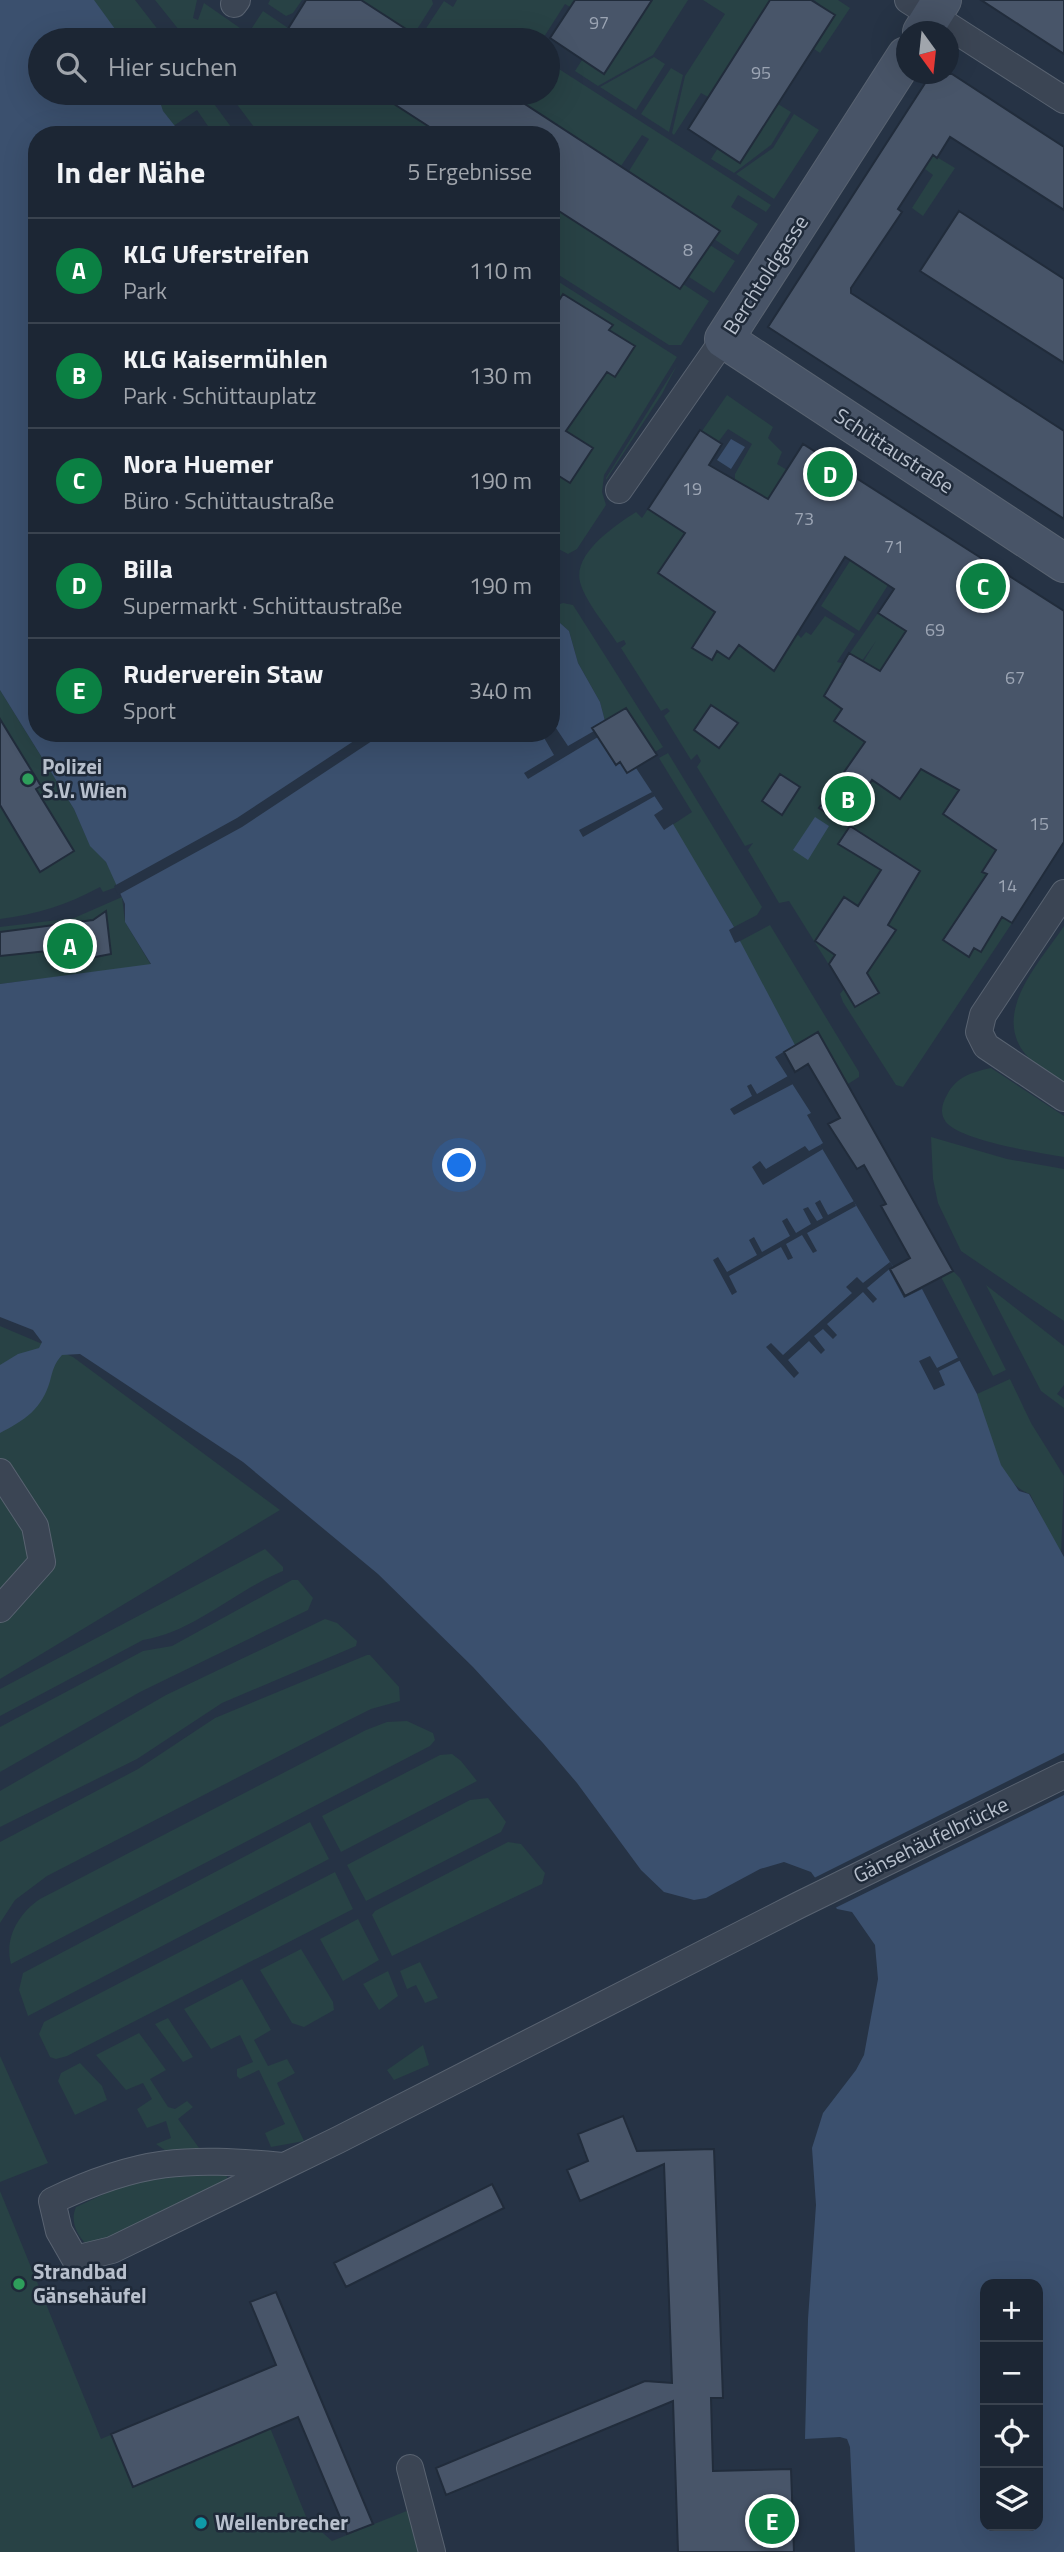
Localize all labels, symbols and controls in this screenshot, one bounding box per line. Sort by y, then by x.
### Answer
house number: 97 [589,9,609,36]
north arrow [896,21,959,84]
search box [28,28,560,105]
text: Hier suchen [108,47,237,86]
icon: search [52,48,90,86]
house number: 95 [751,59,771,86]
text: In der Nähe [56,149,205,195]
text: 5 Ergebnisse [408,154,532,189]
street label: Berchtoldgasse [714,208,816,341]
text: KLG Uferstreifen [123,234,309,273]
house number: 8 [683,236,693,263]
text: A [72,253,86,288]
text: 110 m [469,253,532,288]
text: Park [123,273,167,308]
text: KLG Kaisermühlen [123,339,328,378]
text: B [72,358,86,393]
text: 130 m [469,358,532,393]
text: Park · Schüttauplatz [123,378,317,413]
street label: Schüttaustraße [828,399,961,501]
text: Nora Huemer [123,444,273,483]
pin: D [807,448,853,500]
text: C [73,463,85,498]
text: 190 m [469,463,532,498]
house number: 19 [682,475,702,502]
text: Büro · Schüttaustraße [123,483,334,518]
house number: 73 [794,505,814,532]
house number: 71 [884,533,904,560]
text: Billa [123,549,173,588]
pin: C [960,560,1006,612]
text: D [72,568,86,603]
text: 190 m [469,568,532,603]
text: Supermarkt · Schüttaustraße [123,588,402,623]
house number: 69 [925,616,945,643]
text: Ruderverein Staw [123,654,323,693]
house number: 67 [1005,664,1025,691]
text: E [73,673,85,708]
text: 340 m [469,673,532,708]
text: Sport [123,693,176,728]
place label: Polizei S.V. Wien [42,750,127,806]
marker: Polizei S.V. Wien [20,771,36,787]
pin: B [825,773,871,825]
house number: 15 [1029,810,1049,837]
house number: 14 [997,872,1017,899]
pin: A [47,920,93,972]
your location [442,1148,476,1182]
street label: Gänsehäufelbrücke [847,1788,1014,1891]
place label: Strandbad Gänsehäufel [33,2255,147,2311]
marker: Strandbad Gänsehäufel [11,2276,27,2292]
map controls [980,2279,1043,2531]
button: + [980,2279,1043,2342]
button: − [980,2342,1043,2405]
button: locate [980,2405,1043,2468]
button: layers [980,2468,1043,2531]
pin: E [749,2495,795,2547]
place label: Wellenbrecher [215,2506,348,2538]
marker: Wellenbrecher [193,2515,209,2531]

